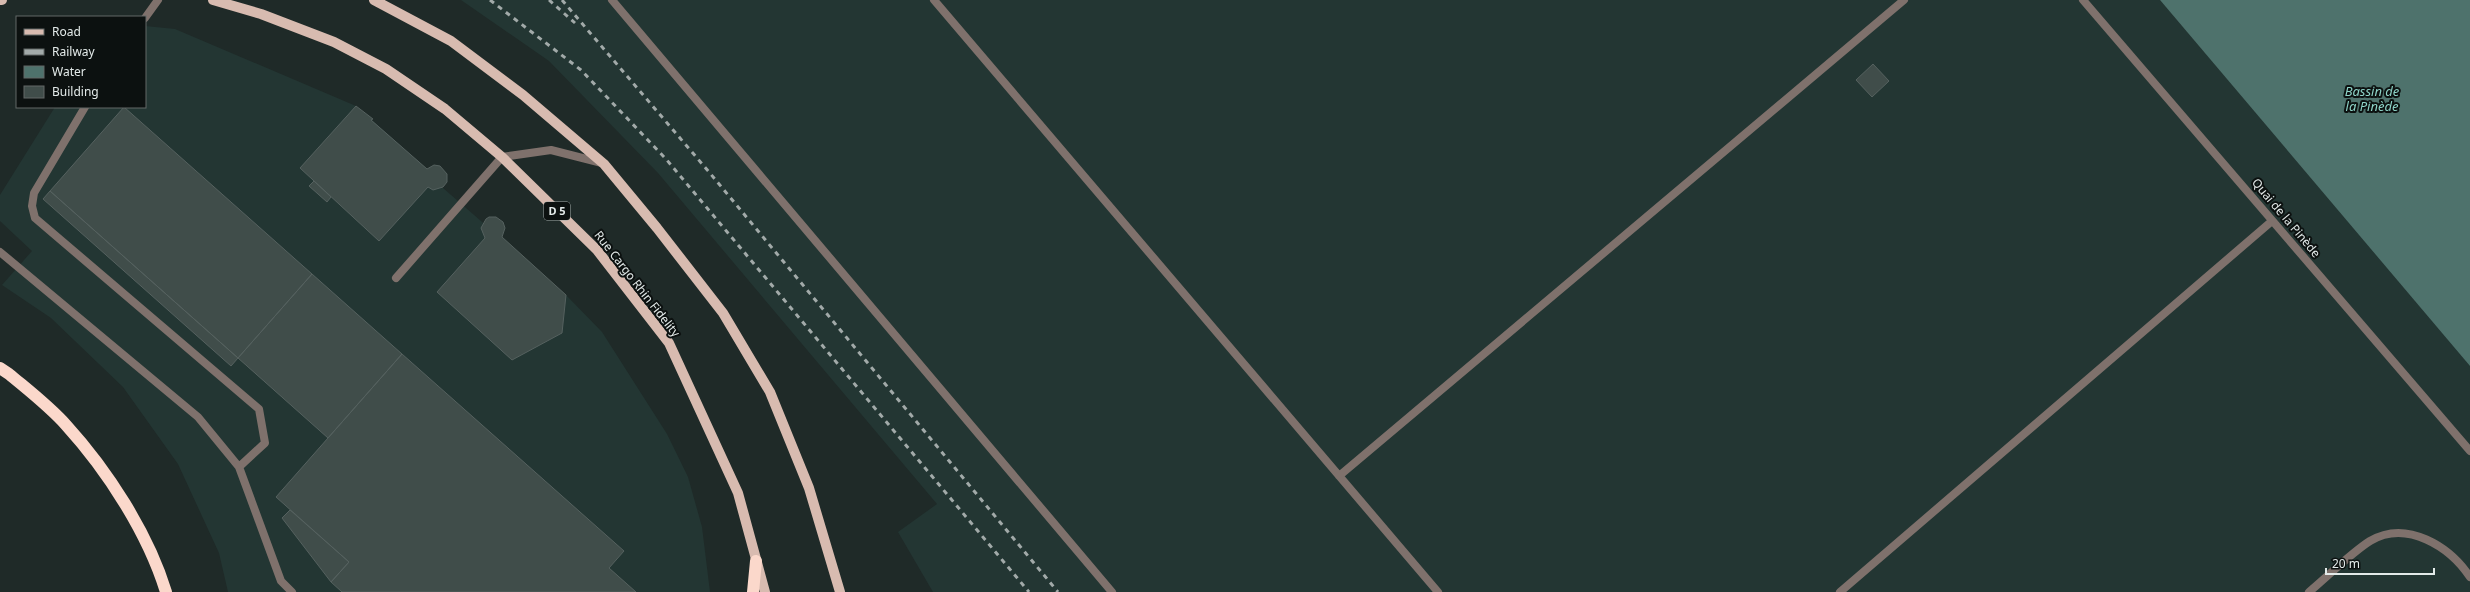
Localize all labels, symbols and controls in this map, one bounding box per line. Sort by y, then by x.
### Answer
legend [16,16,146,108]
text: Road [52,23,81,40]
text: Railway [52,43,96,60]
text: Water [52,63,86,80]
water label: Bassin de la Pinède [2345,82,2400,115]
text: Building [52,83,99,100]
street label: Quai de la Pinède [2248,174,2325,261]
road number: D 5 [544,202,570,220]
street label: Rue Cargo Rhin Fidelity [591,227,685,341]
scale bar [2326,550,2434,576]
text: 20 m [2332,555,2360,572]

